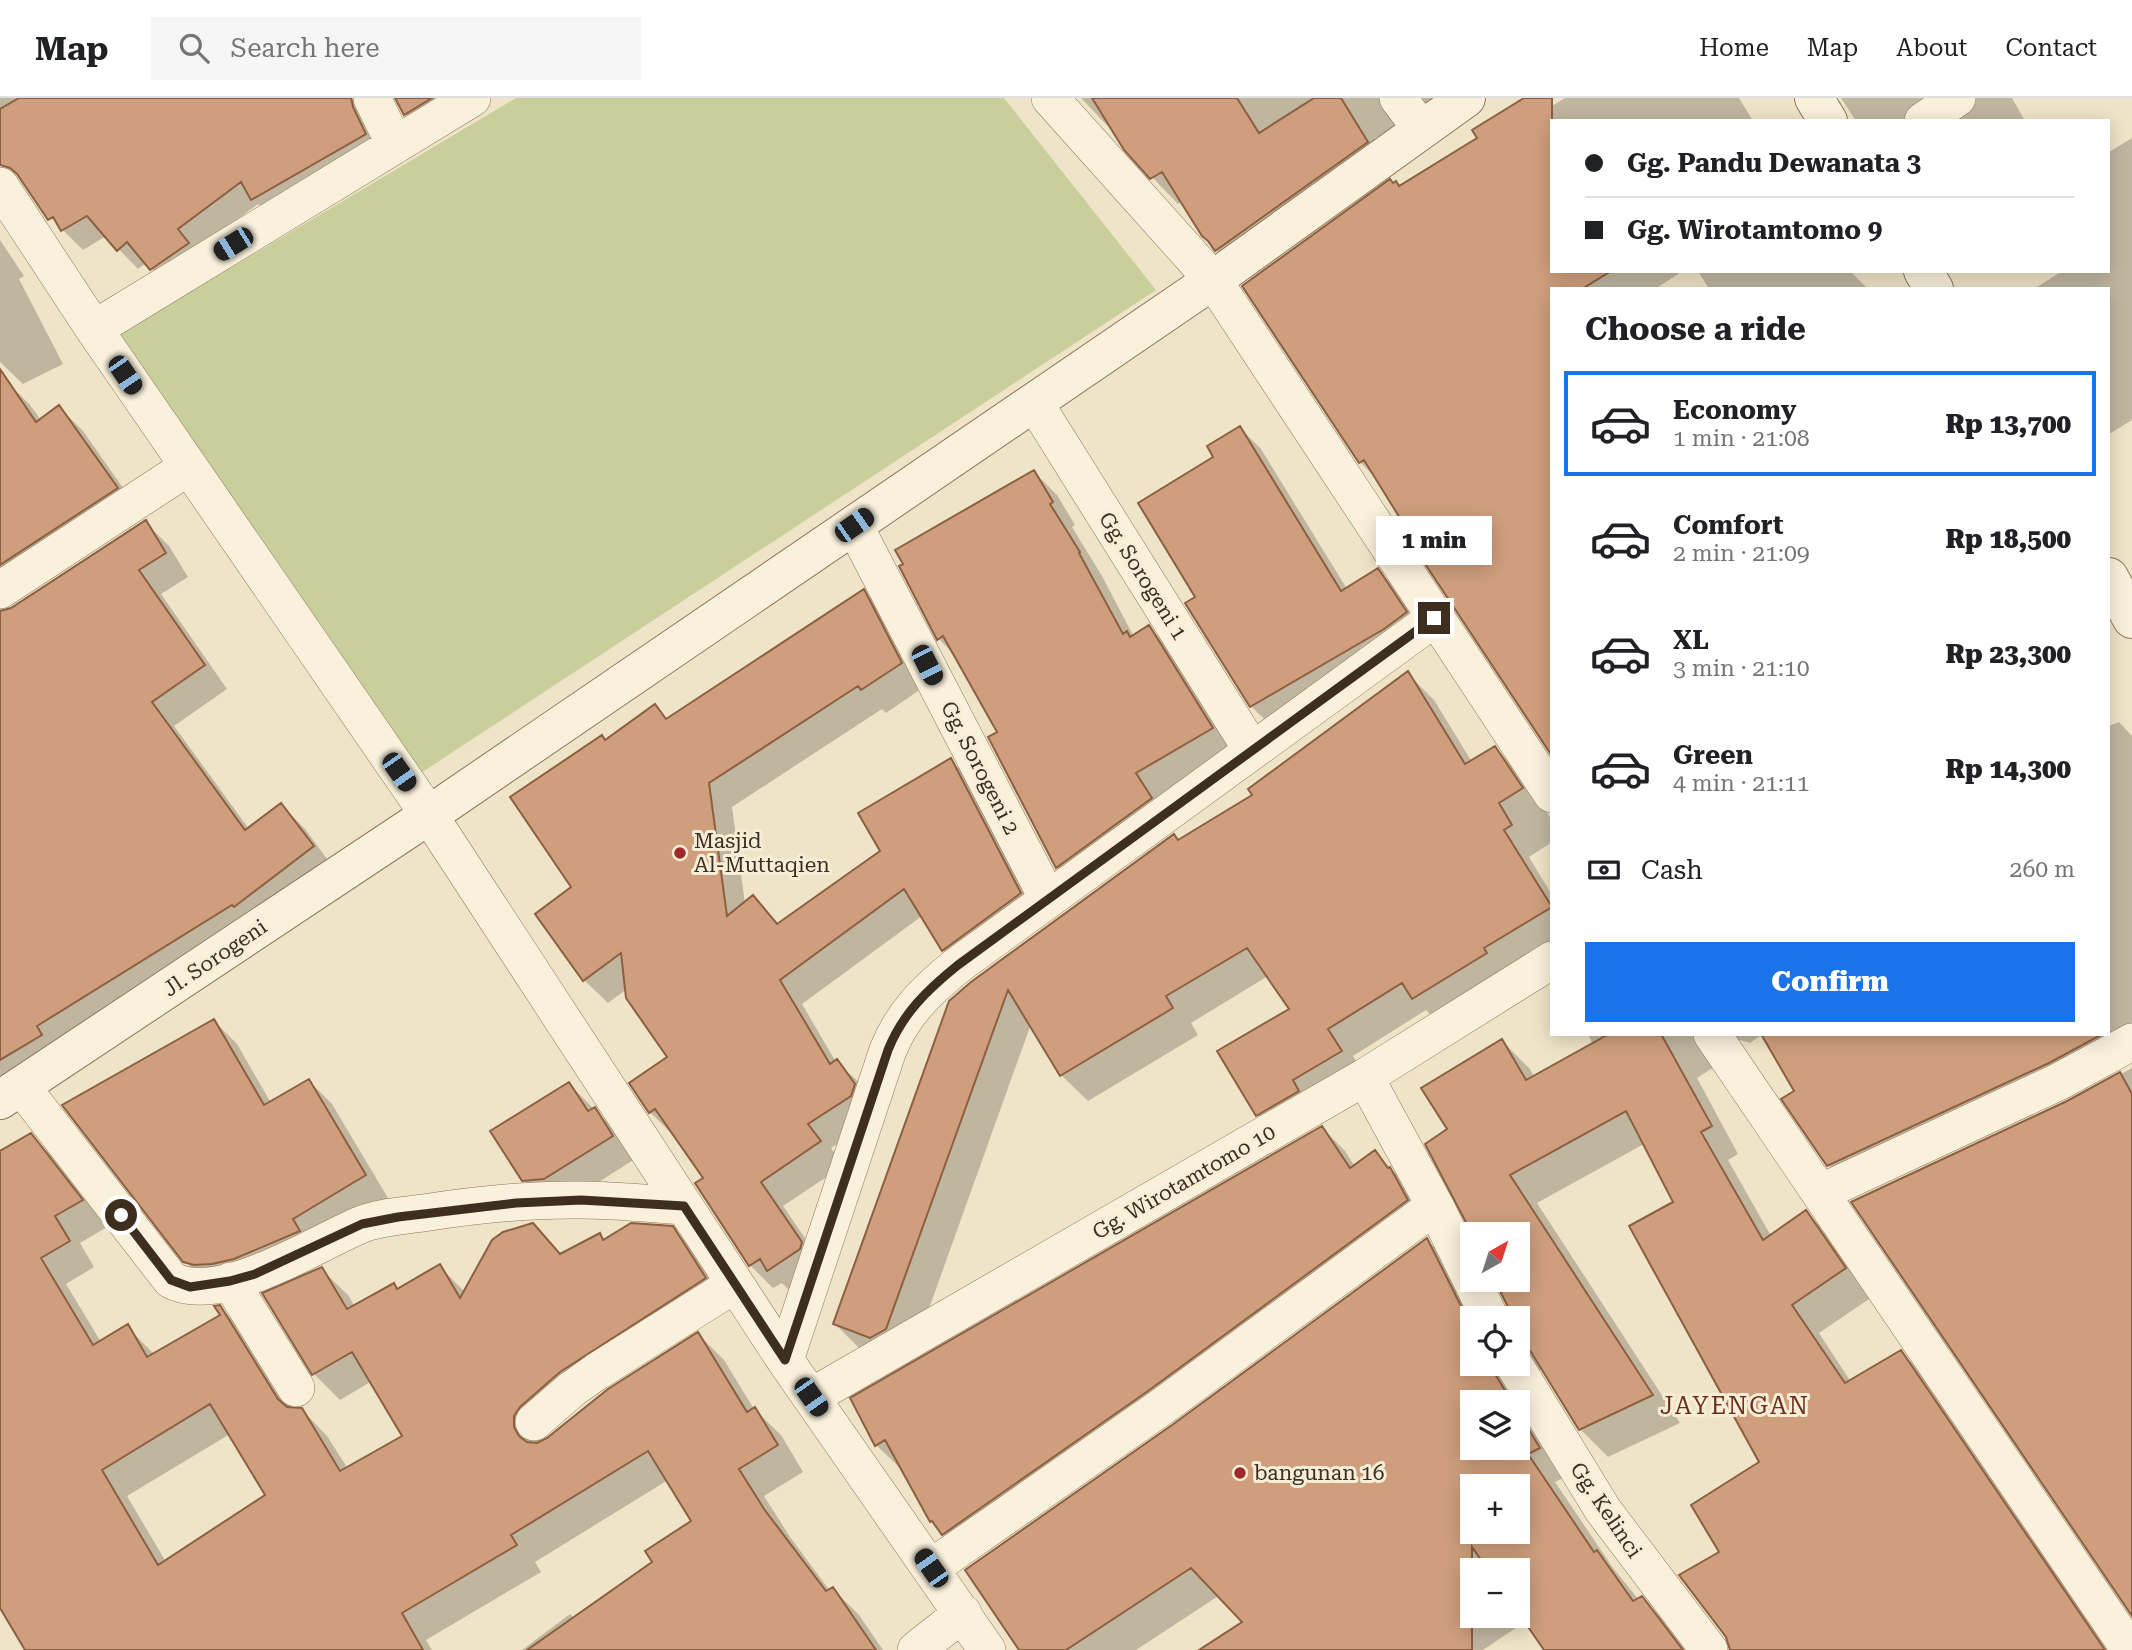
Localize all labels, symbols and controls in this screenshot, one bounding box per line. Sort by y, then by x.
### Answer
search box [151,17,641,80]
text: Map [35,29,109,68]
icon: search [175,29,213,67]
text: Search here [231,33,380,63]
text: Home [1699,34,1769,62]
text: Map [1807,34,1858,62]
text: About [1896,34,1967,62]
text: Contact [2005,34,2097,62]
text: Gg. Pandu Dewanata 3 [1627,148,1921,178]
text: Gg. Wirotamtomo 9 [1627,215,1882,245]
car [210,224,257,264]
text: Choose a ride [1585,310,1806,348]
car [105,352,146,398]
icon: car [1589,392,1652,455]
text: Economy [1673,395,1796,425]
text: Rp 13,700 [1945,409,2071,439]
text: 1 min · 21:08 [1673,425,1810,452]
car [831,504,878,546]
icon: car [1589,507,1652,570]
street label: Gg. Sorogeni 1 [1094,508,1192,644]
text: Comfort [1673,510,1783,540]
callout: 1 min [1376,517,1492,566]
text: Rp 18,500 [1945,524,2071,554]
text: 1 min [1402,527,1466,554]
text: 2 min · 21:09 [1673,540,1810,567]
route end [1418,602,1450,634]
icon: car [1589,622,1652,685]
text: XL [1673,625,1709,655]
text: Rp 23,300 [1945,639,2071,669]
car [909,642,946,688]
text: 3 min · 21:10 [1673,655,1810,682]
street label: Gg. Sorogeni 2 [936,697,1024,839]
icon: car [1589,737,1652,800]
text: Green [1673,740,1753,770]
car [379,749,420,795]
text: Rp 14,300 [1945,754,2071,784]
text: 4 min · 21:11 [1673,770,1810,797]
place label: Masjid Al-Muttaqien [694,829,830,877]
marker: Masjid Al-Muttaqien [672,845,688,861]
icon: cash [1585,851,1623,889]
text: Cash [1641,855,1703,885]
text: 260 m [2010,856,2075,883]
street label: Jl. Sorogeni [159,914,272,1001]
button: Confirm [1585,942,2075,1022]
street label: Gg. Wirotamtomo 10 [1088,1120,1280,1244]
route start [105,1199,137,1231]
north arrow [1460,1222,1530,1292]
map controls [1460,1222,1530,1628]
button: locate [1460,1306,1530,1376]
car [791,1374,832,1420]
button: layers [1460,1390,1530,1460]
district label: JAYENGAN [1660,1392,1810,1420]
street label: Gg. Kelinci [1565,1458,1647,1562]
place label: bangunan 16 [1254,1461,1385,1485]
marker: bangunan 16 [1232,1465,1248,1481]
button: + [1460,1474,1530,1544]
car [911,1545,952,1591]
button: − [1460,1558,1530,1628]

